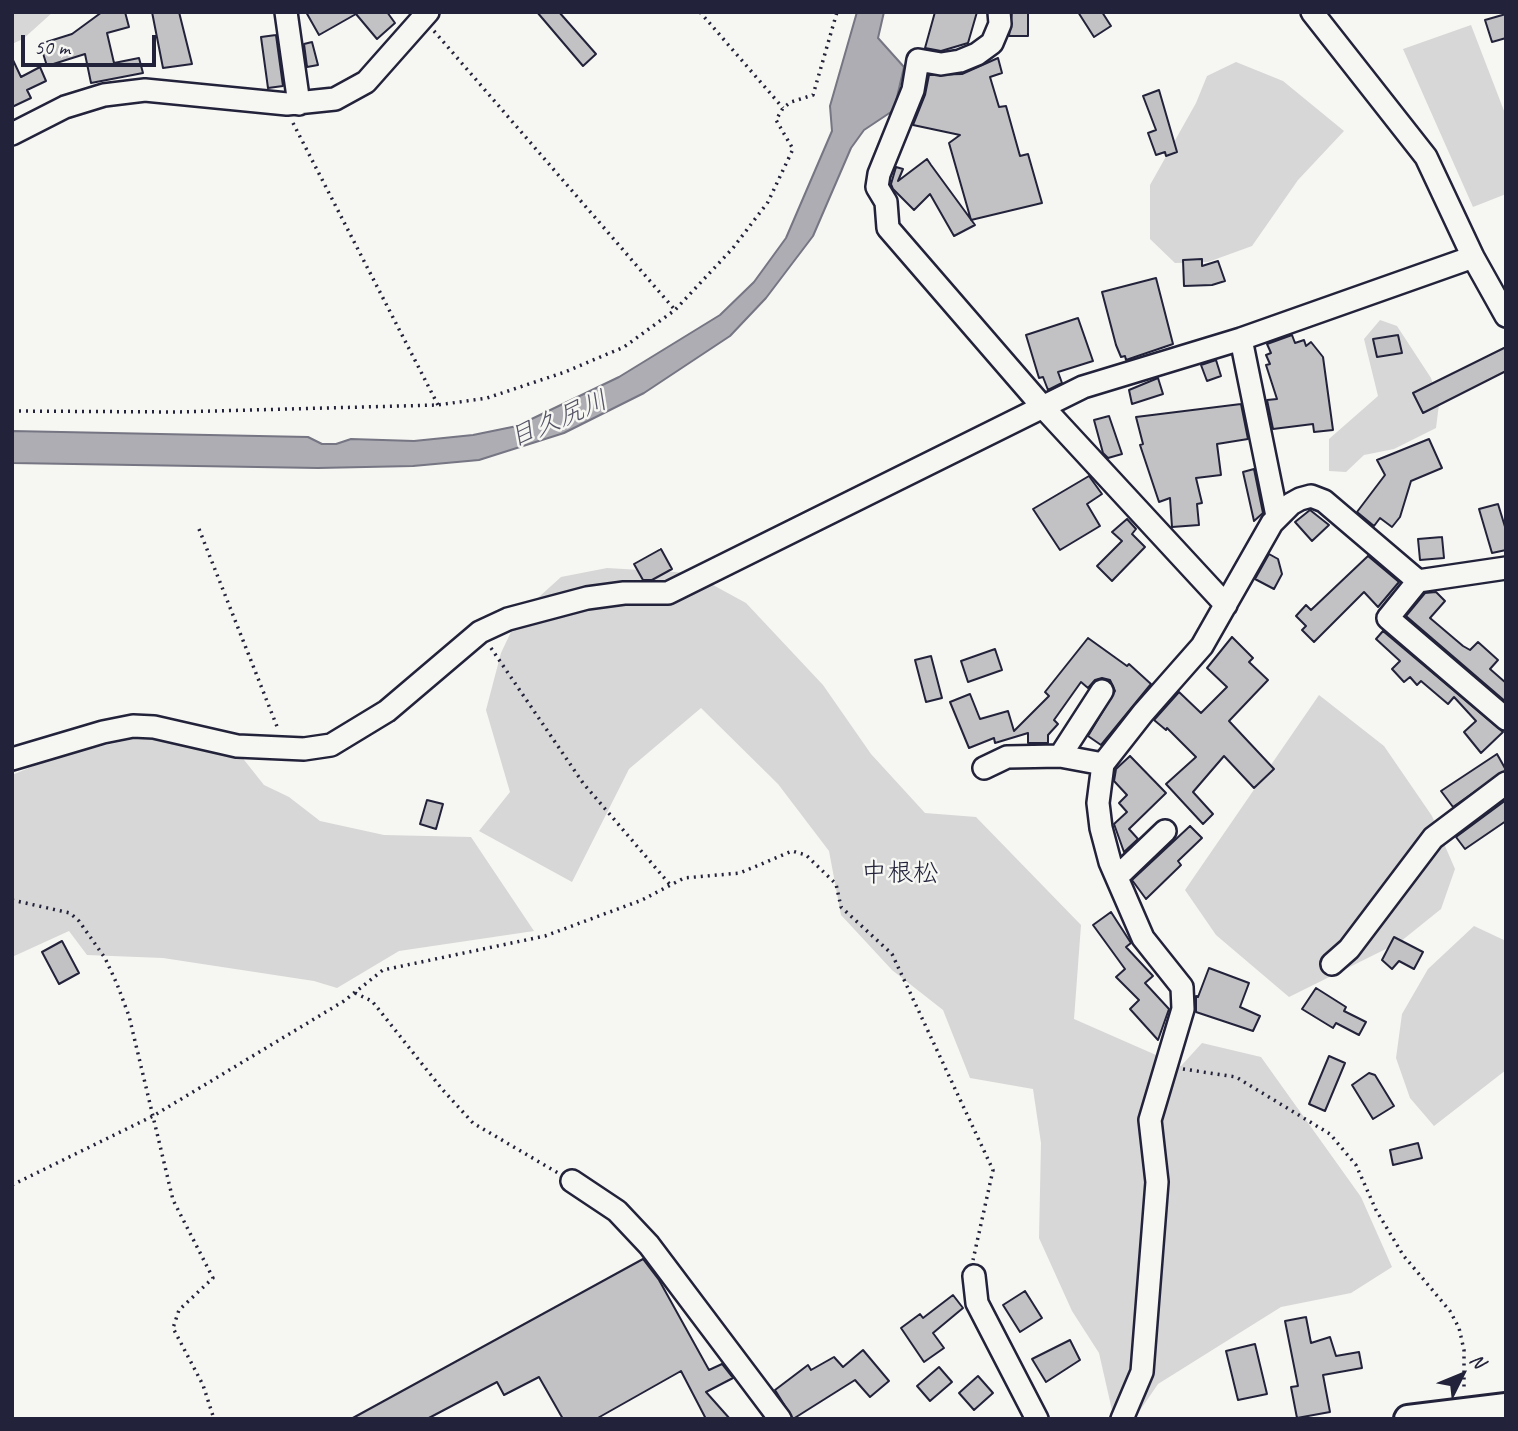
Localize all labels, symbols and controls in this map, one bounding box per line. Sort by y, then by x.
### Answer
scale bar [24,21,159,65]
text: 50 m [34,34,70,60]
water label: 目久尻川 [505,385,613,455]
district label: 中根松 [861,858,939,890]
north arrow [1427,1340,1497,1410]
text: N [1465,1348,1490,1373]

